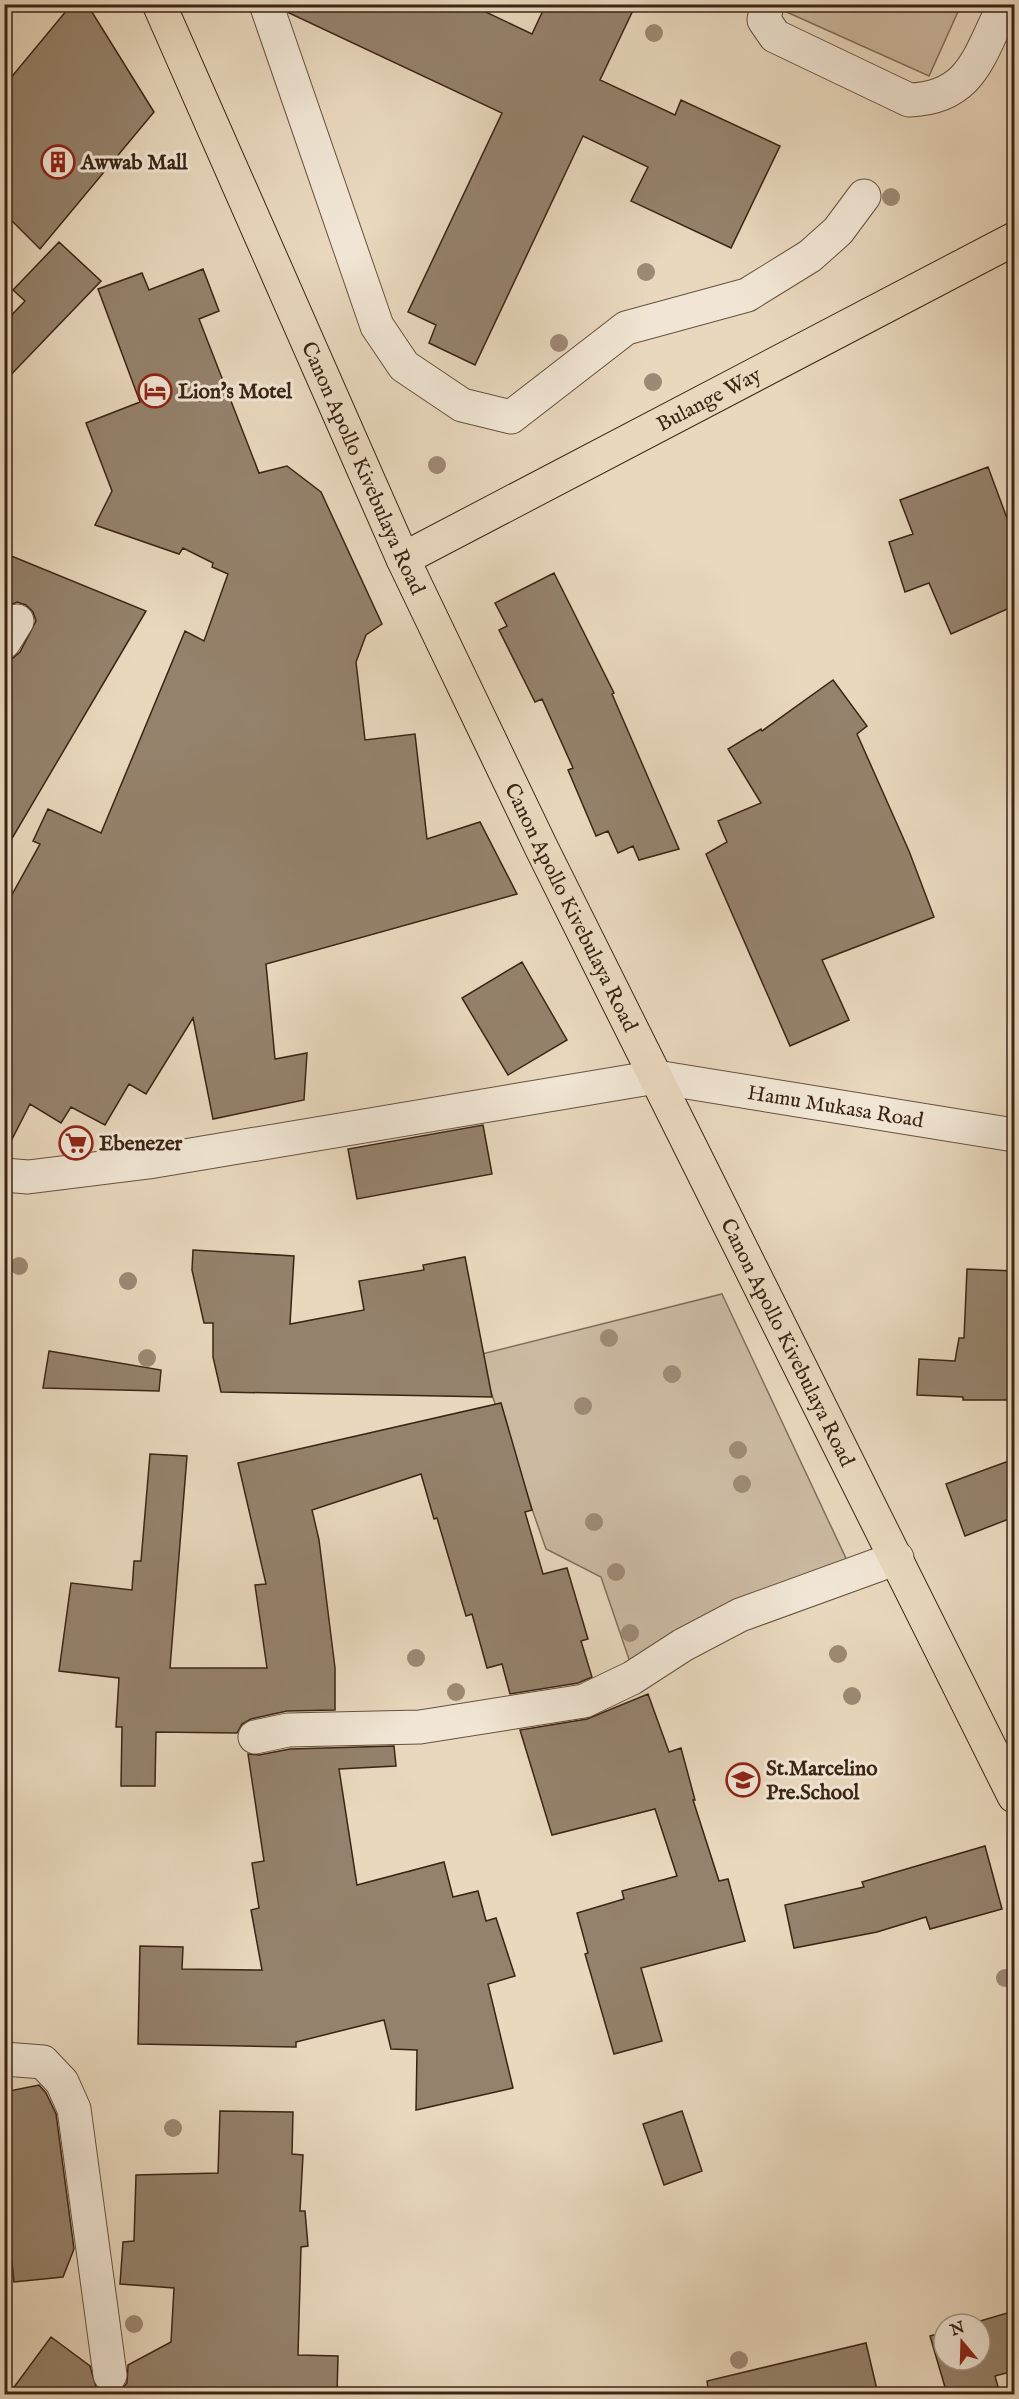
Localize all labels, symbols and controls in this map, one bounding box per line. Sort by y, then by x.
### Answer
building icon: Awwab Mall [40,144,76,180]
place label: Awwab Mall [80,150,189,177]
street label: Canon Apollo Kivebulaya Road [294,338,430,600]
street label: Bulange Way [652,361,767,439]
hotel icon: Lion's Motel [137,373,173,409]
place label: Lion's Motel [178,379,293,406]
street label: Canon Apollo Kivebulaya Road [497,779,643,1037]
street label: Hamu Mukasa Road [745,1080,926,1135]
supermarket icon: Ebenezer [58,1125,94,1161]
place label: Ebenezer [99,1131,183,1158]
street label: Canon Apollo Kivebulaya Road [713,1214,860,1472]
place label: St.Marcelino Pre.School [766,1756,878,1807]
school or university icon: St.Marcelino Pre.School [725,1762,761,1798]
north arrow [932,2312,992,2372]
text: N [947,2318,968,2342]

